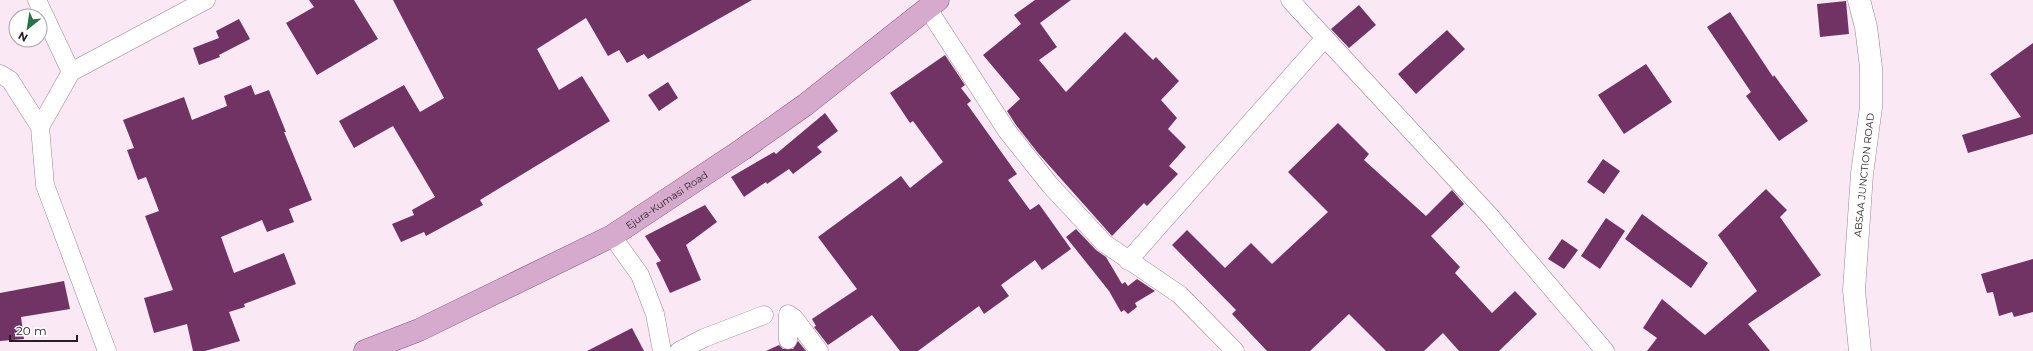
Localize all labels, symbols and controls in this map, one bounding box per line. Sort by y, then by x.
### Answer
north arrow [8,8,48,48]
text: N [16,28,30,45]
street label: ABSAA JUNCTION ROAD [1851,112,1877,238]
street label: Ejura-Kumasi Road [623,168,710,232]
scale bar [10,317,77,343]
text: 20 m [16,323,47,338]

